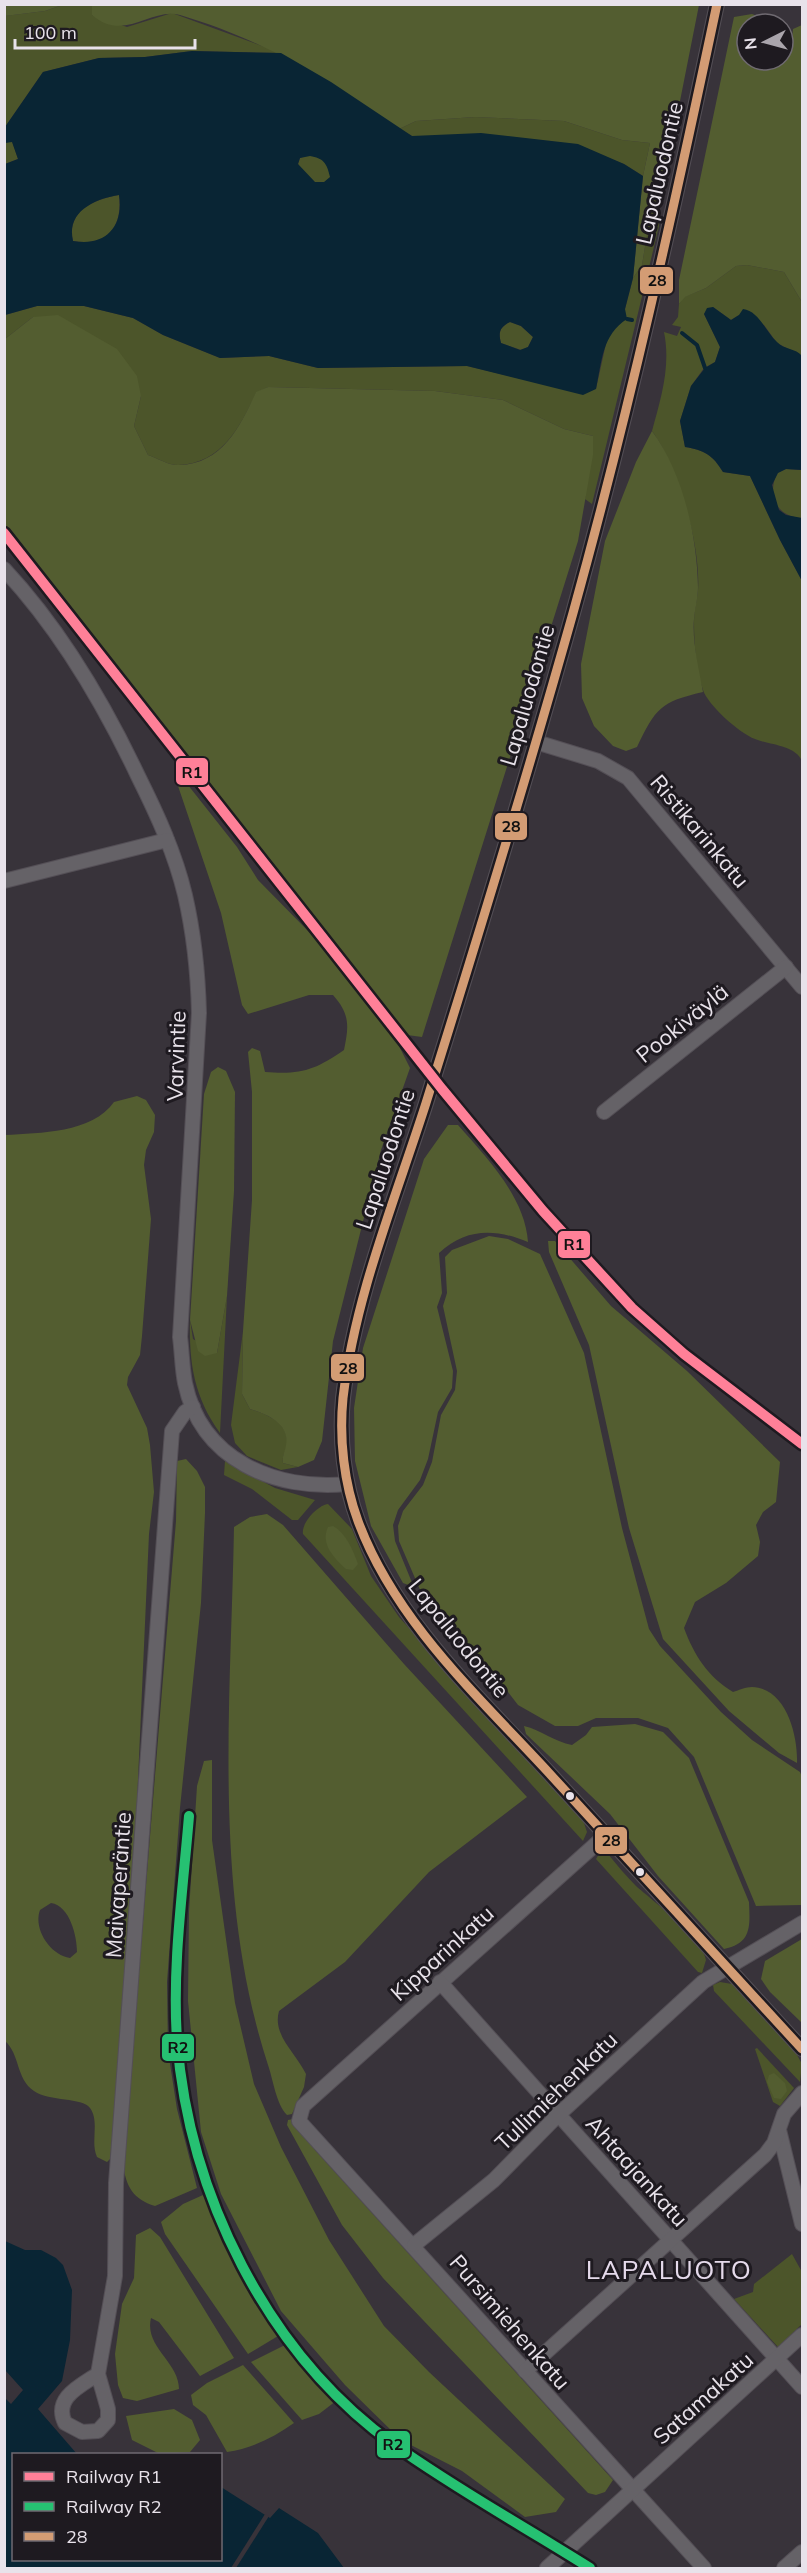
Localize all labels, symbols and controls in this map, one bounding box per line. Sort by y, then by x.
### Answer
scale bar [15,12,195,50]
north arrow [735,12,795,72]
text: 100 m [24,21,77,44]
text: N [740,37,761,51]
street label: Lapaluodontie [629,99,689,247]
line badge: 28 [639,266,674,295]
text: 28 [647,270,667,290]
street label: Lapaluodontie [493,621,561,769]
line badge: R1 [175,757,209,786]
text: R1 [182,762,202,782]
street label: Ristikarinkatu [644,769,756,893]
line badge: 28 [494,812,528,841]
text: 28 [501,816,521,836]
street label: Pookiväylä [630,977,734,1069]
street label: Varvintie [160,1010,192,1102]
street label: Lapaluodontie [349,1085,421,1233]
line badge: R1 [557,1230,591,1259]
text: R1 [564,1234,584,1254]
line badge: 28 [330,1353,365,1382]
text: 28 [338,1358,358,1378]
street label: Lapaluodontie [402,1573,516,1703]
unlabelled marker [564,1790,576,1802]
street label: Maivaperäntie [99,1811,137,1959]
line badge: 28 [594,1826,628,1855]
text: 28 [601,1830,621,1850]
unlabelled marker [634,1866,646,1878]
street label: Kipparinkatu [384,1899,500,2007]
street label: Tullimiehenkatu [489,2026,623,2156]
line badge: R2 [161,2033,195,2062]
text: R2 [168,2037,188,2057]
street label: Ahtaajankatu [580,2110,694,2232]
street label: Pursimiehenkatu [444,2249,576,2395]
district label: LAPALUOTO [586,2253,752,2286]
street label: Satamakatu [647,2346,759,2450]
line badge: R2 [376,2430,411,2459]
text: R2 [383,2434,403,2454]
legend [12,2453,222,2561]
text: Railway R1 [66,2465,161,2488]
text: Railway R2 [66,2495,161,2518]
text: 28 [66,2525,88,2548]

